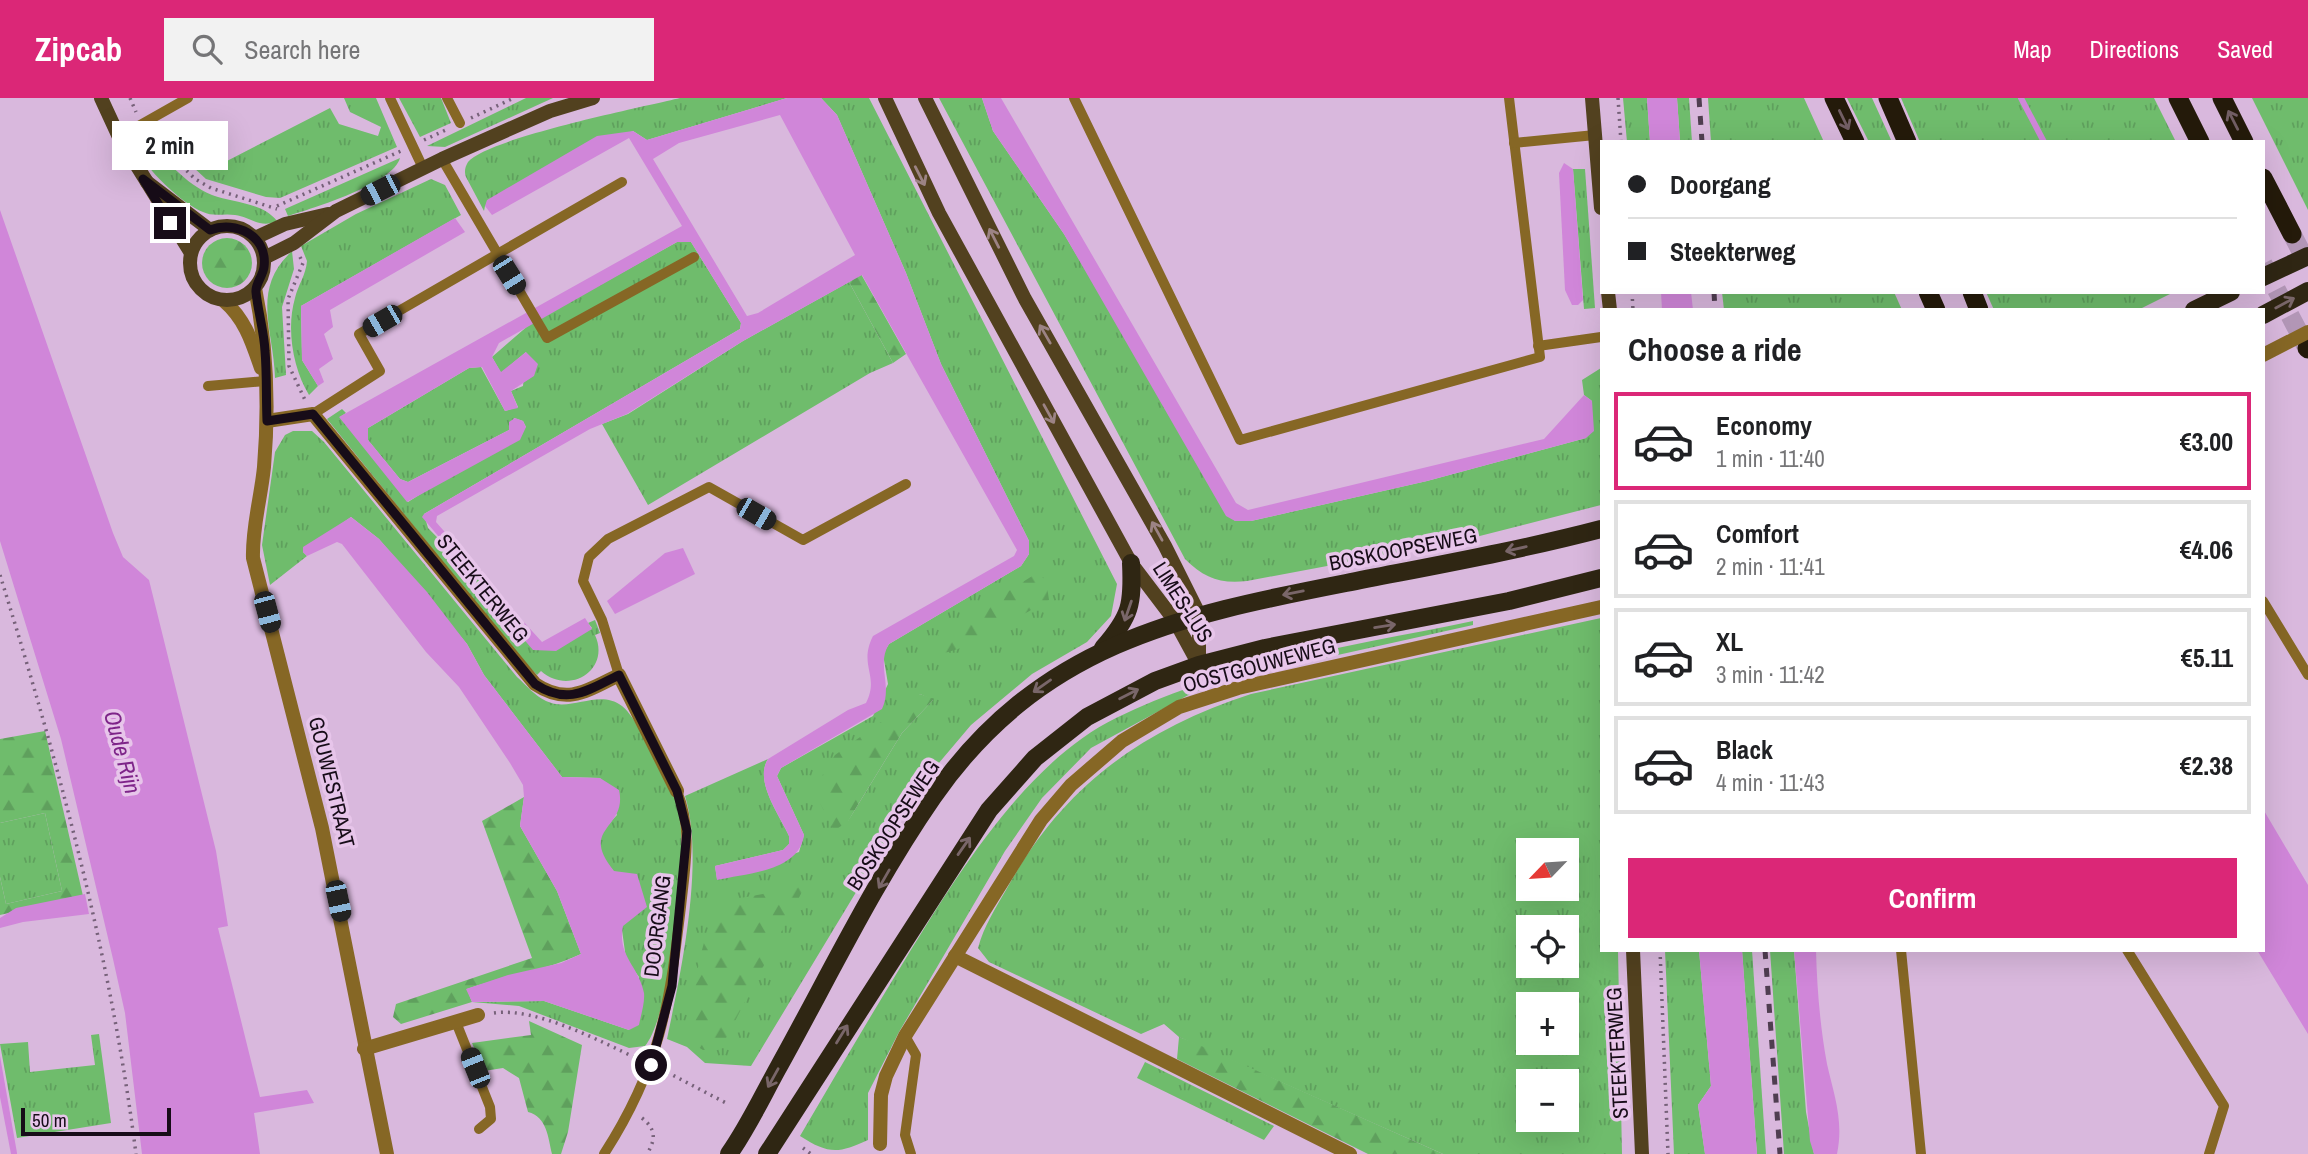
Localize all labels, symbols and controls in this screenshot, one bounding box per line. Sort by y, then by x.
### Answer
search box [164,18,654,81]
text: Zipcab [35,27,122,71]
icon: search [188,30,226,68]
text: Search here [244,32,360,67]
text: Map [2013,33,2051,65]
text: Directions [2089,33,2179,65]
text: Saved [2217,33,2273,65]
one-way arrow [1838,109,1852,130]
one-way arrow [2225,110,2239,131]
callout: 2 min [112,122,228,170]
text: 2 min [145,130,195,161]
one-way arrow [914,166,928,186]
text: Doorgang [1670,167,1771,202]
car [357,171,404,209]
route end [154,207,186,239]
one-way arrow [986,229,1000,249]
text: Steekterweg [1670,234,1796,269]
car [489,252,530,298]
one-way arrow [2275,296,2295,310]
car [359,301,406,341]
one-way arrow [1037,324,1051,344]
text: Choose a ride [1628,328,1802,371]
one-way arrow [1043,403,1056,424]
text: Economy [1716,408,1812,443]
icon: car [1632,410,1695,473]
text: €3.00 [2180,424,2233,459]
text: 1 min · 11:40 [1716,443,1825,474]
car [733,494,780,534]
text: Comfort [1716,516,1799,551]
icon: car [1632,518,1695,581]
street label: BOSKOOPSEWEG [1326,520,1480,578]
one-way arrow [1150,522,1164,542]
street label: STEEKTERWEG [430,528,536,648]
text: €4.06 [2180,532,2233,567]
one-way arrow [1505,543,1528,556]
text: 2 min · 11:41 [1716,551,1825,582]
street label: LIMES-LUS [1146,556,1220,648]
one-way arrow [1282,587,1305,601]
car [252,589,283,635]
one-way arrow [1121,599,1133,621]
one-way arrow [1373,619,1396,632]
text: XL [1716,624,1743,659]
icon: car [1632,626,1695,689]
street label: OOSTGOUWEWEG [1179,631,1339,699]
text: €5.11 [2181,640,2233,675]
text: 3 min · 11:42 [1716,659,1825,690]
one-way arrow [1033,679,1052,694]
one-way arrow [1118,686,1139,700]
water label: Oude Rijn [97,707,149,797]
street label: GOUWESTRAAT [302,714,362,851]
text: Black [1716,732,1773,767]
icon: car [1632,734,1695,797]
text: €2.38 [2180,748,2233,783]
street label: BOSKOOPSEWEG [840,754,946,896]
text: 4 min · 11:43 [1716,767,1825,798]
one-way arrow [957,836,971,856]
north arrow [1516,838,1578,901]
map controls [1516,838,1579,1132]
button: Confirm [1628,858,2237,938]
one-way arrow [877,869,891,889]
street label: DOORGANG [636,873,678,979]
car [324,878,353,924]
button: locate [1516,915,1579,978]
street label: STEEKTERWEG [1599,986,1635,1120]
button: + [1516,992,1579,1055]
one-way arrow [836,1025,850,1045]
car [458,1045,493,1091]
route start [635,1049,667,1081]
one-way arrow [766,1067,780,1087]
button: − [1516,1069,1579,1132]
scale bar [21,1105,172,1137]
text: 50 m [32,1107,67,1133]

